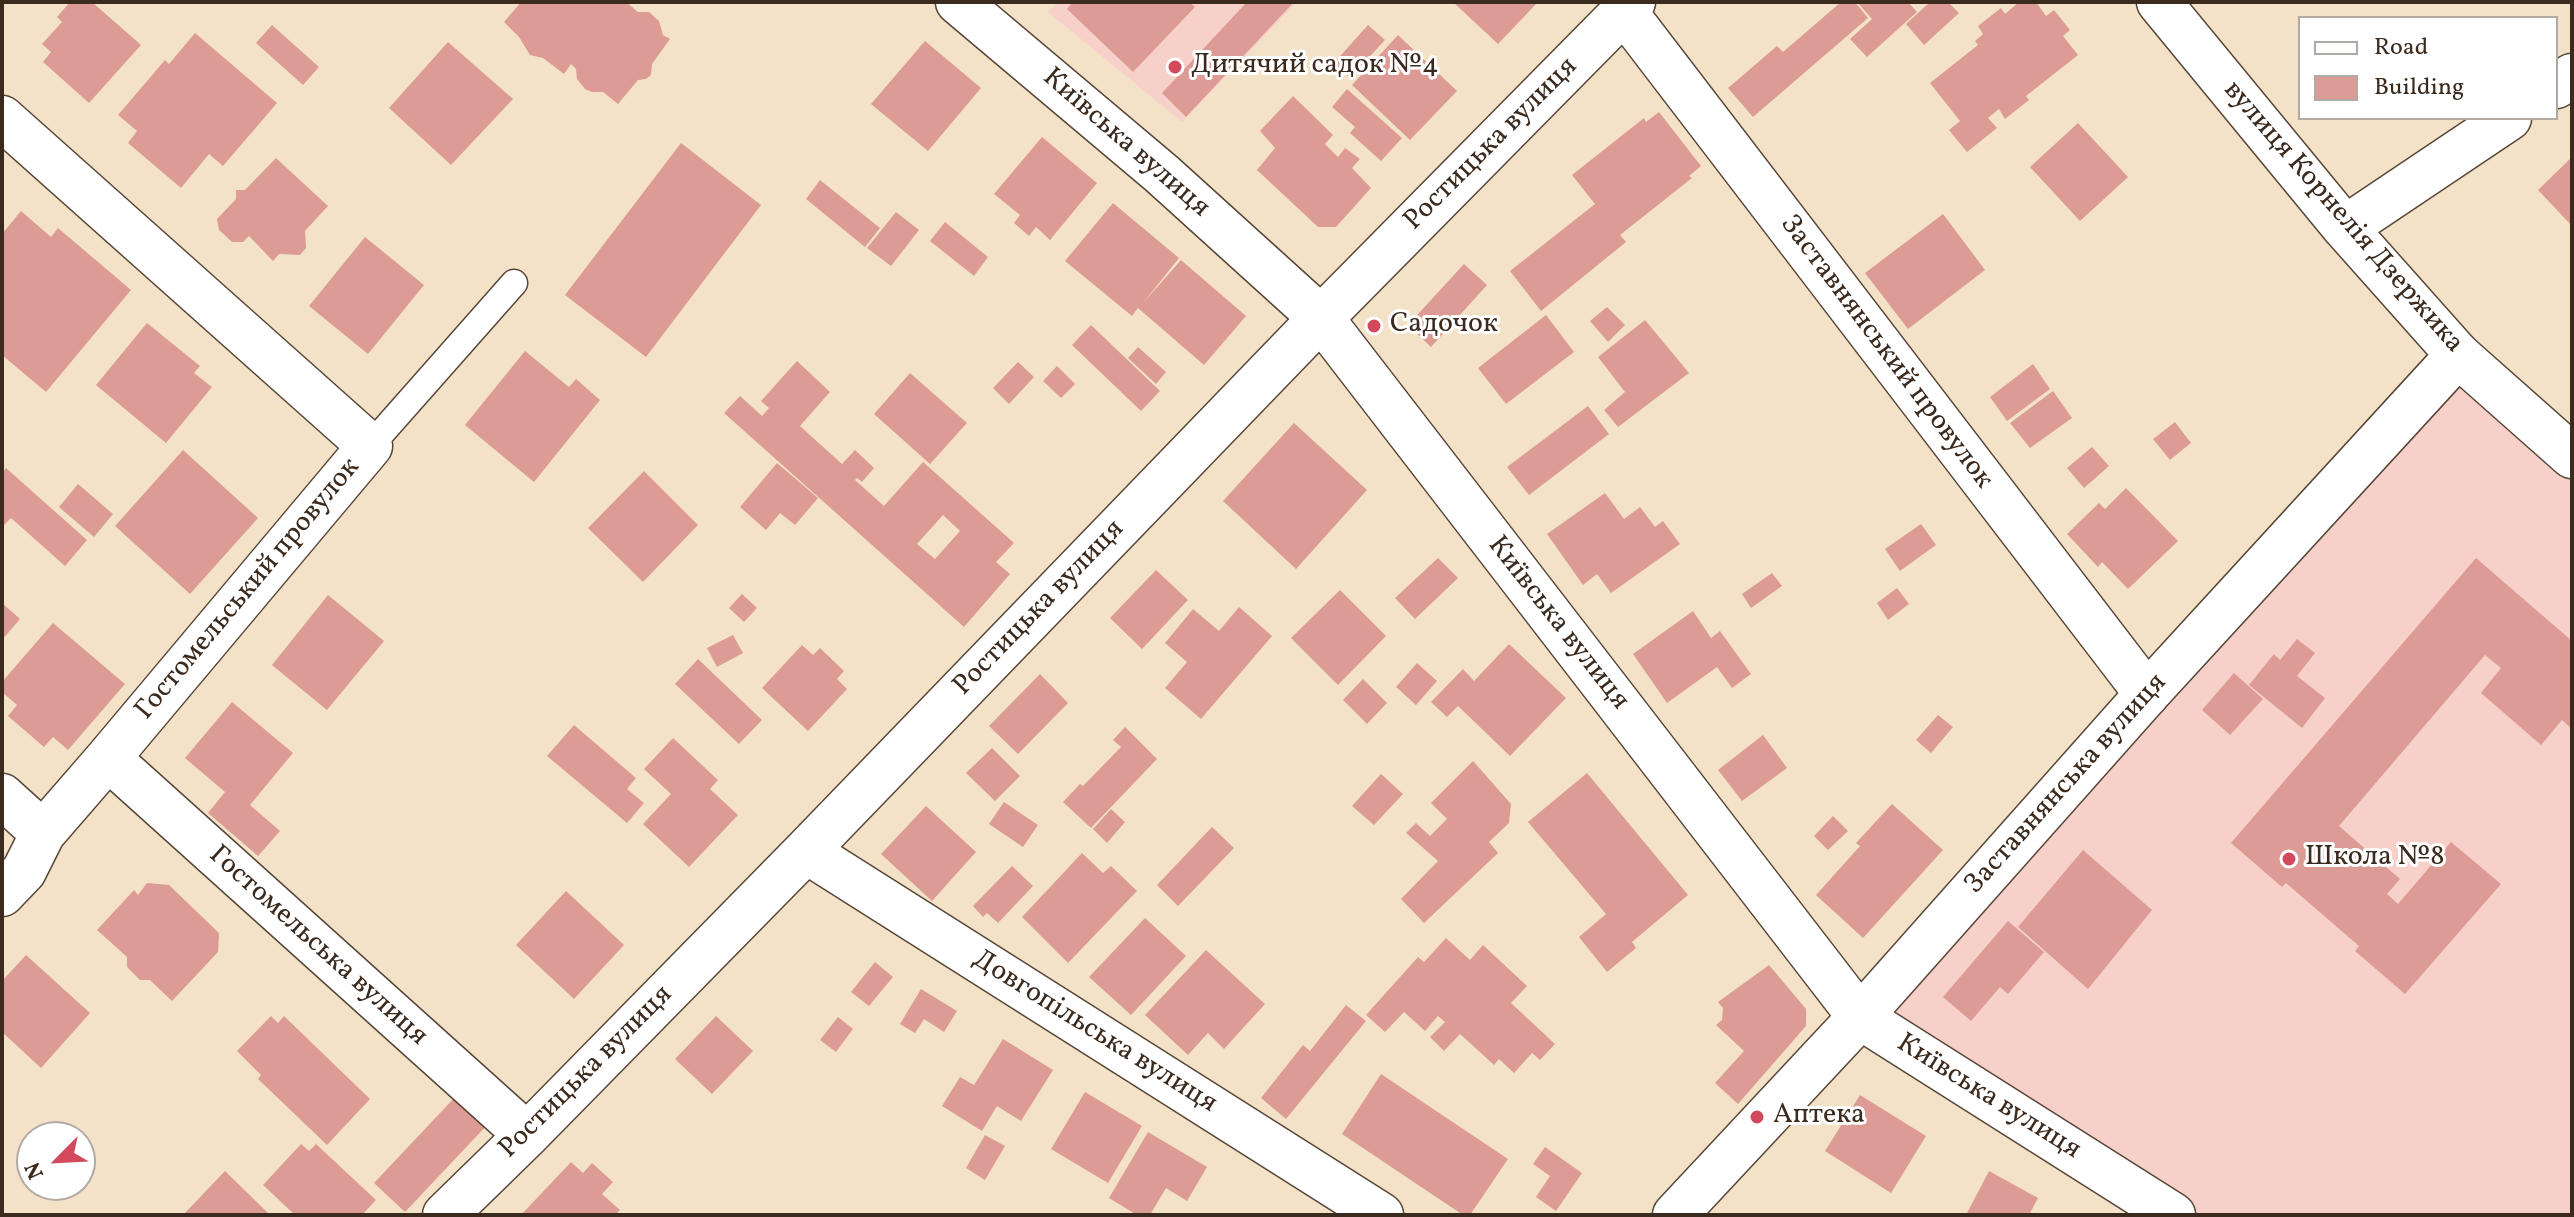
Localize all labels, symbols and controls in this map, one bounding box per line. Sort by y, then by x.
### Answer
legend [2298,16,2558,120]
text: Road [2374,31,2428,65]
place label: Дитячий садок №4 [1191,50,1439,84]
street label: Ростицька вулиця [1398,51,1586,239]
marker: Дитячий садок №4 [1166,58,1184,76]
street label: Київська вулиця [1034,62,1216,226]
text: Building [2374,71,2464,105]
street label: вулиця Корнелія Дзержика [2215,75,2469,361]
street label: Заставнянський провулок [1771,210,1999,496]
place label: Садочок [1390,309,1498,343]
marker: Садочок [1365,317,1383,335]
street label: Гостомельський провулок [130,452,368,728]
street label: Ростицька вулиця [948,514,1132,704]
street label: Київська вулиця [1479,531,1635,717]
street label: Заставнянська вулиця [1959,668,2175,902]
street label: Гостомельська вулиця [200,840,434,1054]
place label: Школа №8 [2305,842,2444,876]
marker: Школа №8 [2280,850,2298,868]
street label: Довгопільська вулиця [965,944,1223,1122]
street label: Ростицька вулиця [493,979,681,1167]
street label: Київська вулиця [1890,1028,2086,1168]
place label: Аптека [1773,1100,1865,1134]
marker: Аптека [1748,1108,1766,1126]
north arrow [16,1121,96,1201]
text: N [18,1157,53,1184]

